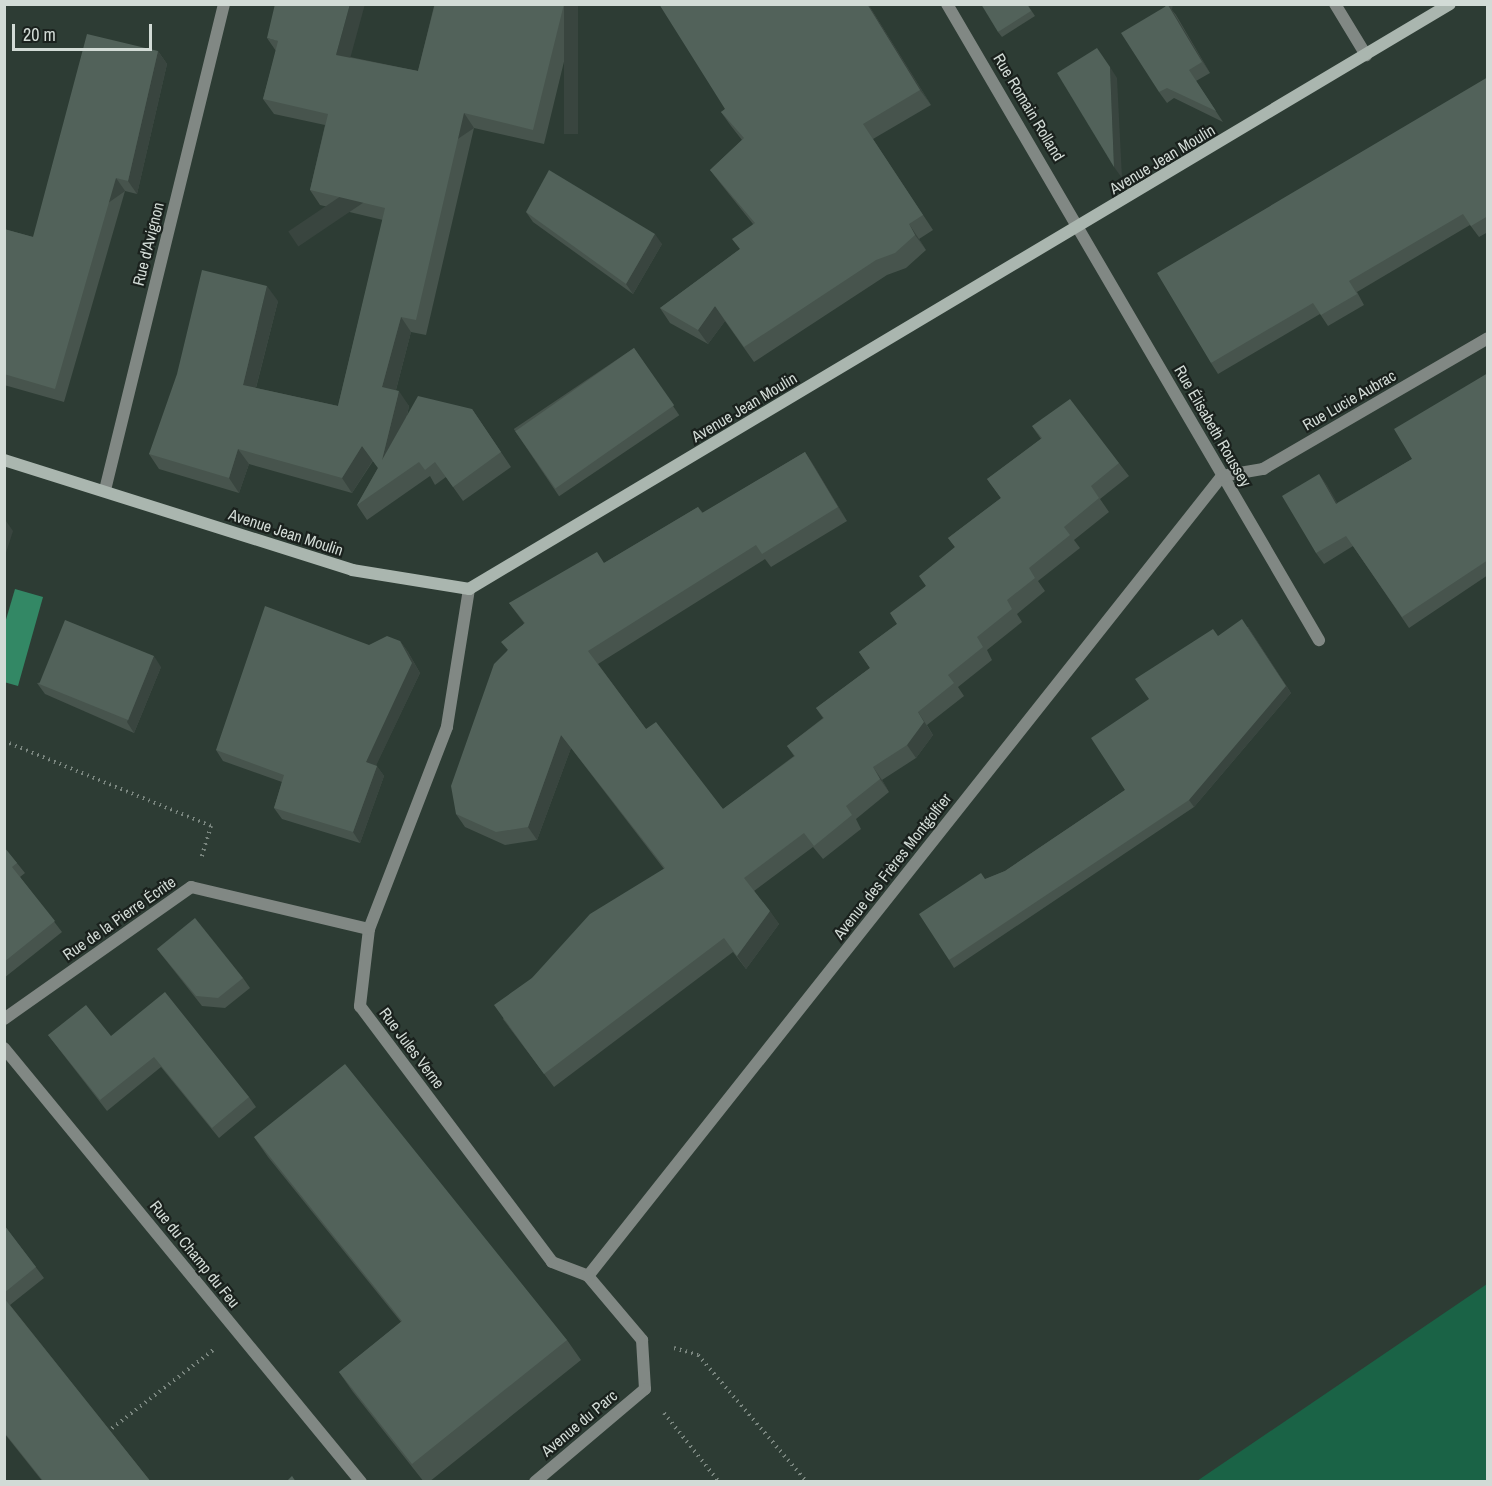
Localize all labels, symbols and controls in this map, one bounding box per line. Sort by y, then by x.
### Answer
scale bar [15,12,154,50]
text: 20 m [23,22,56,47]
street label: Rue Romain Rolland [989,50,1069,164]
street label: Avenue Jean Moulin [1106,120,1218,198]
street label: Rue d'Avignon [128,200,168,288]
street label: Rue Élisabeth Roussey [1170,362,1256,490]
street label: Rue Lucie Aubrac [1299,365,1399,435]
street label: Avenue Jean Moulin [688,368,800,446]
street label: Avenue Jean Moulin [226,504,346,560]
street label: Avenue des Frères Montgolfier [829,789,955,943]
street label: Rue de la Pierre Écrite [59,872,179,964]
street label: Rue Jules Verne [375,1004,449,1092]
street label: Rue du Champ du Feu [146,1197,244,1311]
street label: Avenue du Parc [537,1386,621,1460]

